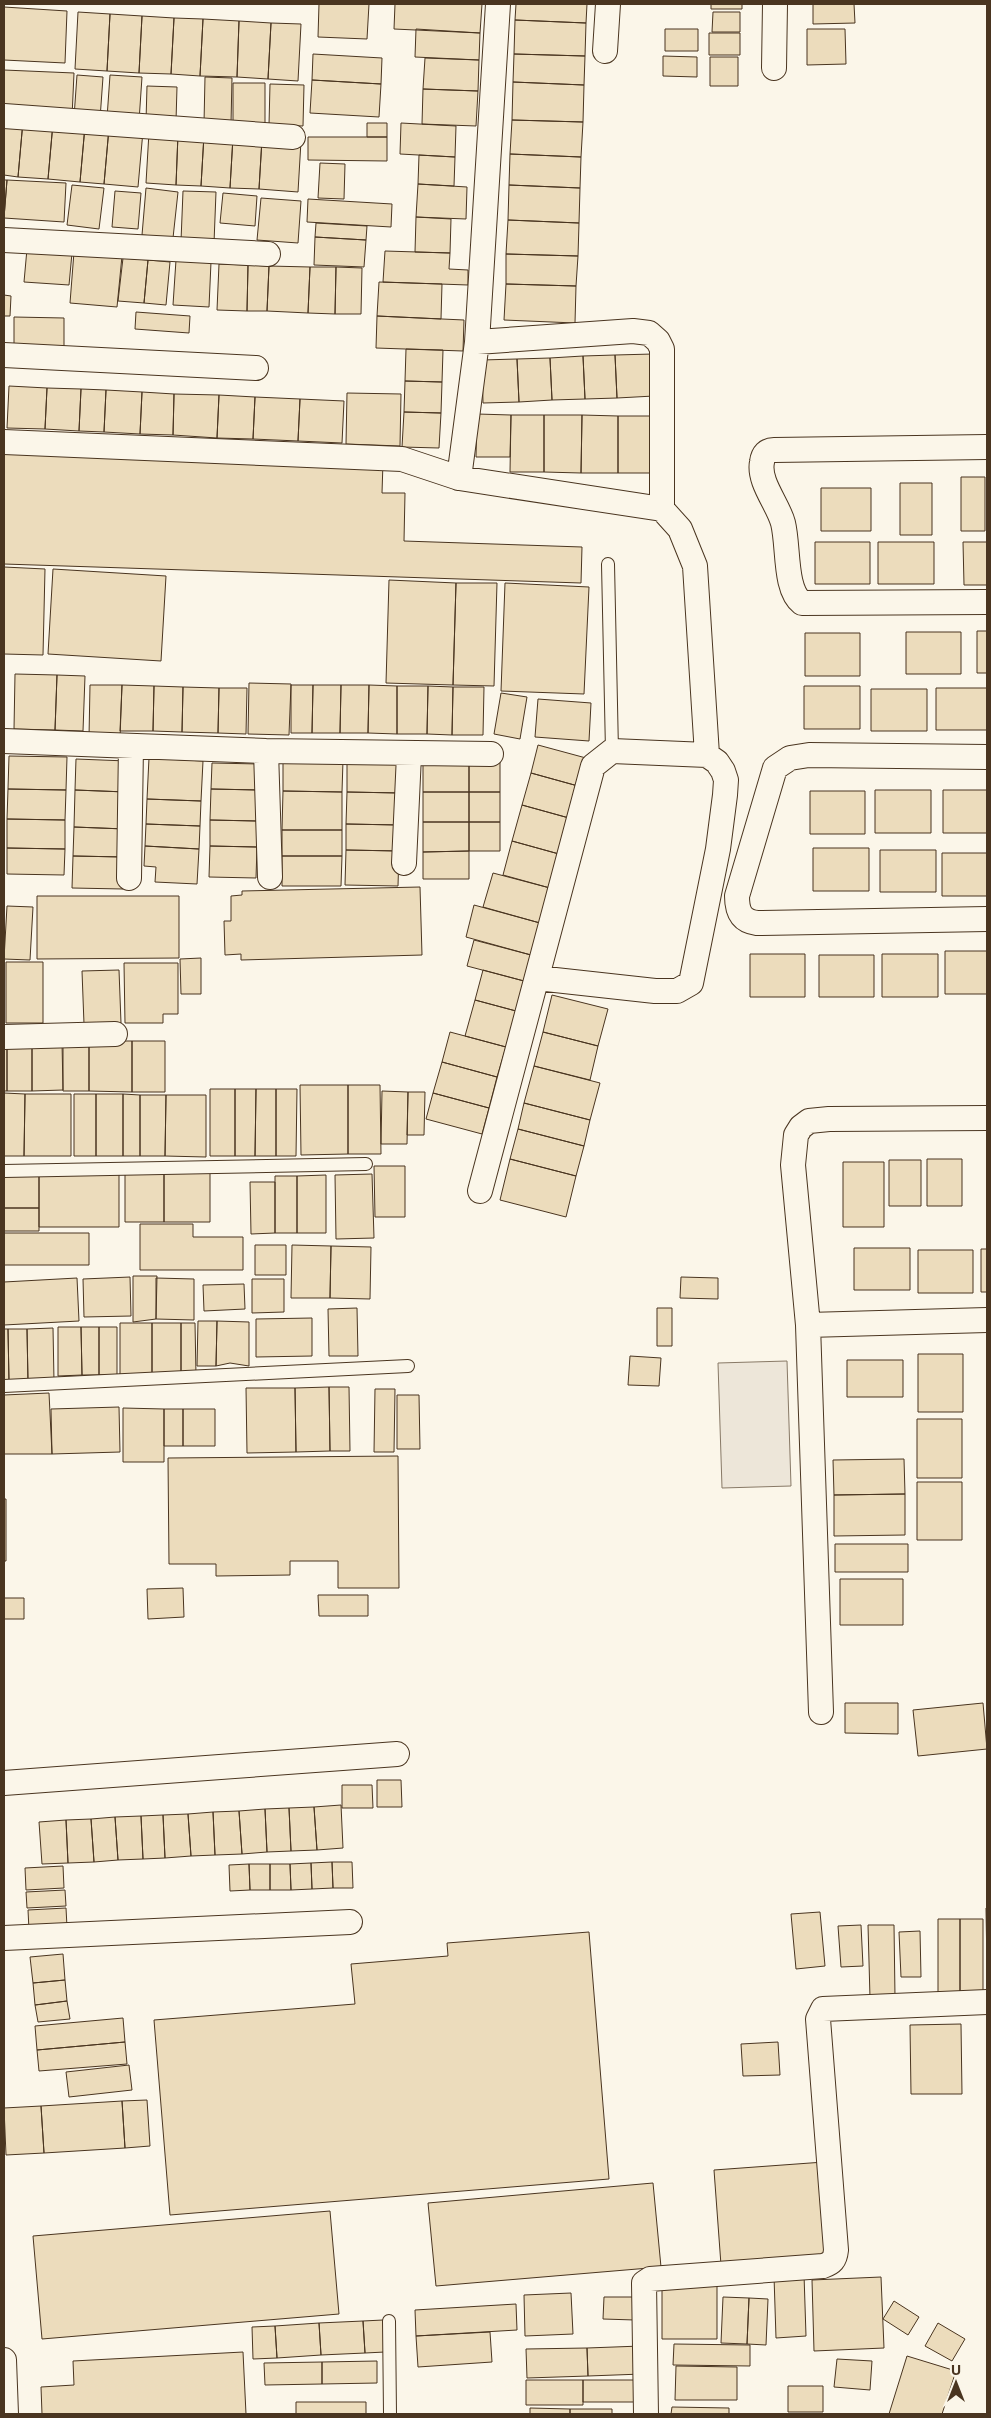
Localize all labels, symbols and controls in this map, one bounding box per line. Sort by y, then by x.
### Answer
north arrow [931,2358,981,2408]
text: U [951,2360,961,2379]

